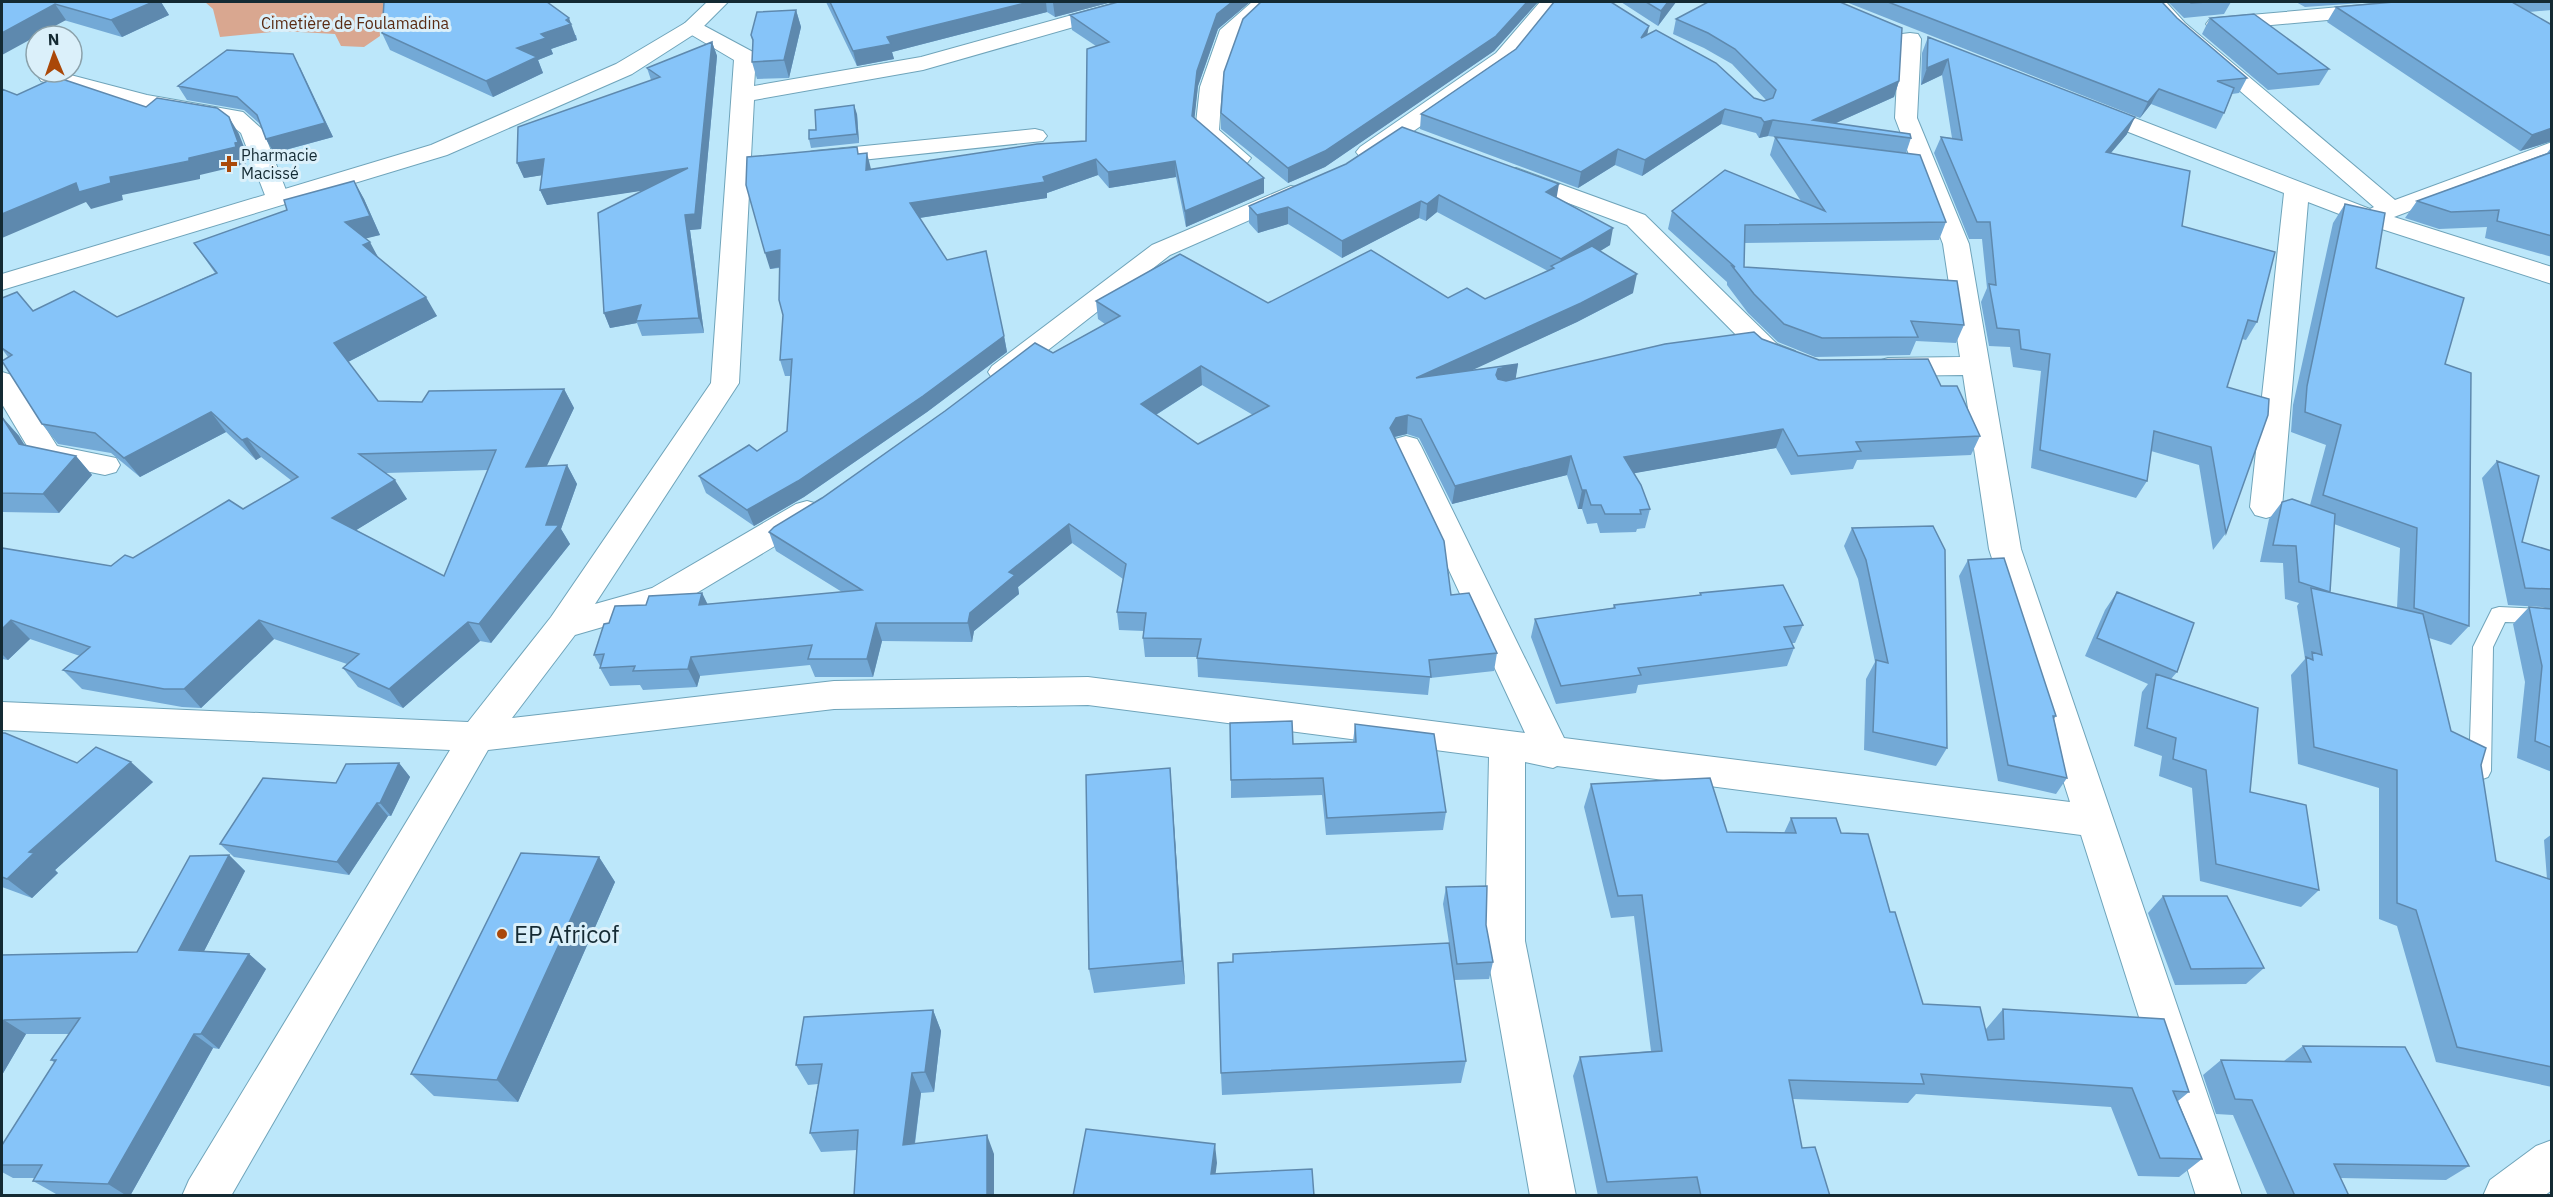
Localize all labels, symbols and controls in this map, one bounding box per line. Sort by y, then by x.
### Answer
park label: Cimetière de Foulamadina [261,13,450,33]
north arrow [24,24,84,84]
text: N [47,29,60,49]
place label: Pharmacie Macissé [241,145,318,183]
marker: Pharmacie Macissé [222,157,236,171]
place label: EP Africof [514,918,619,950]
marker: EP Africof [495,927,509,941]

